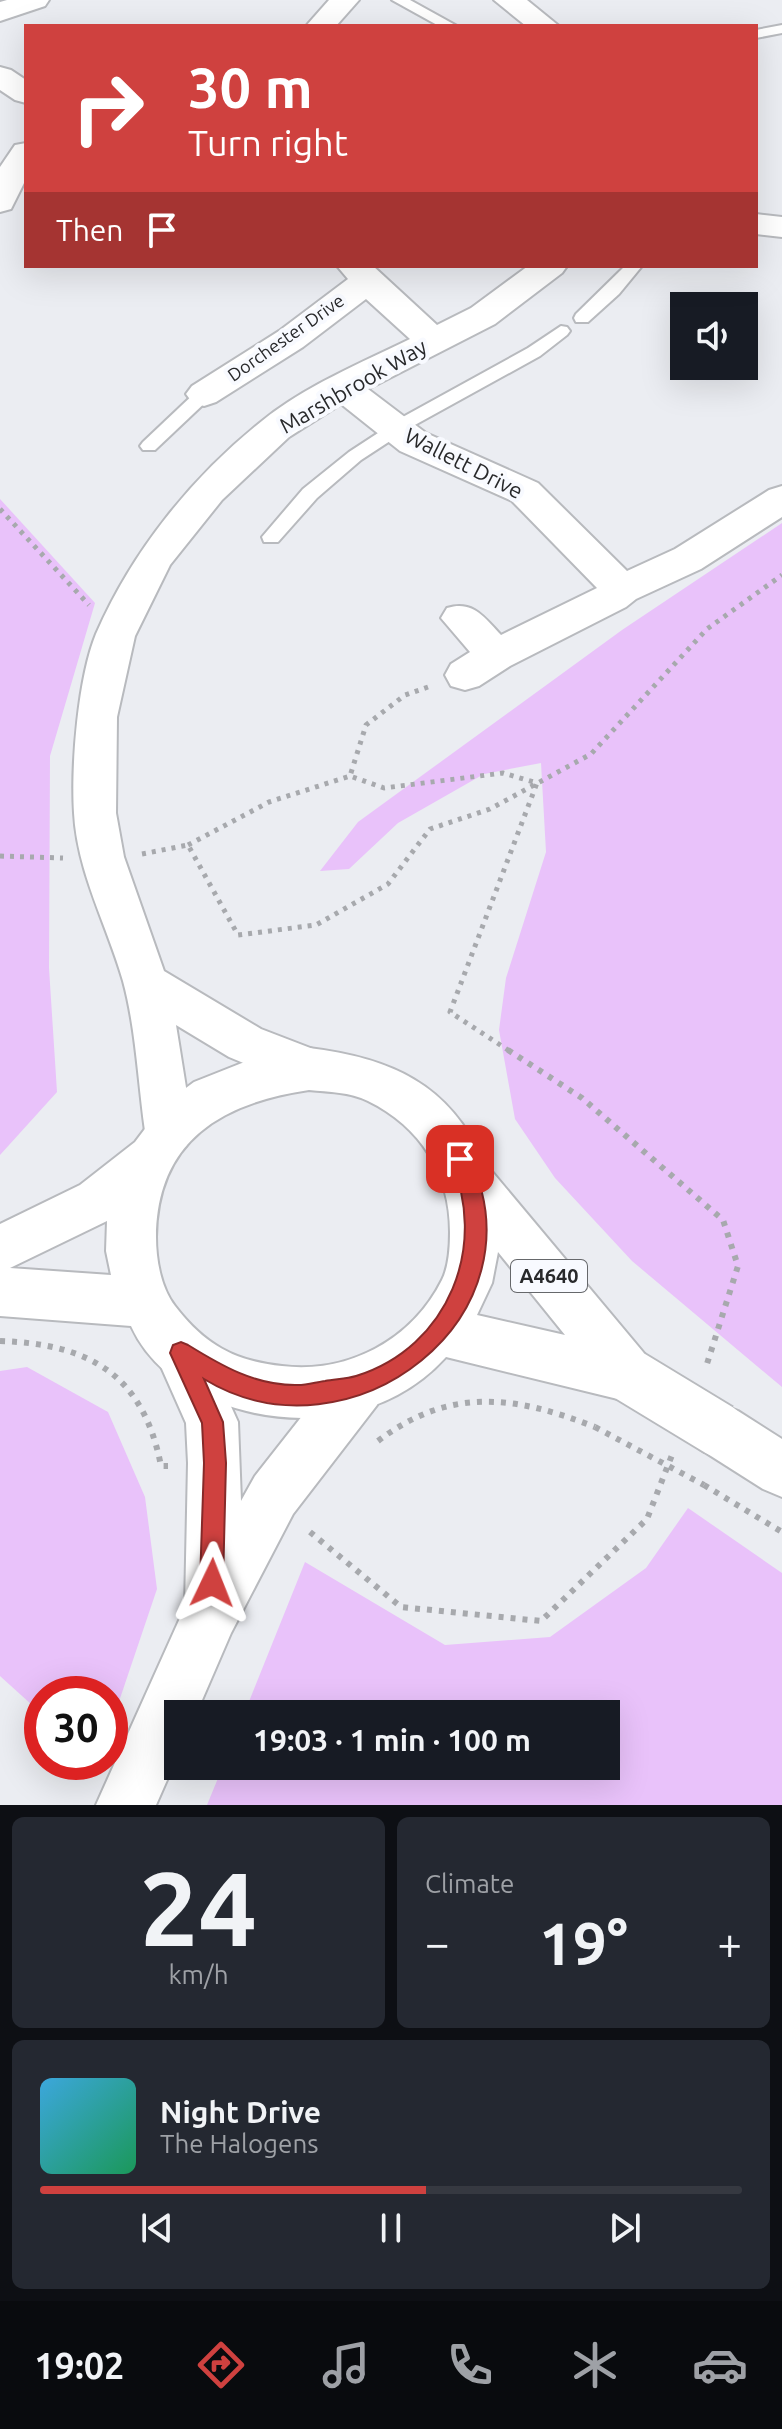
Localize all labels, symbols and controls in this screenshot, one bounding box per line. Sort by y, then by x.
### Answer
icon: right [56,56,160,160]
text: 30 m [188,56,313,119]
text: Turn right [188,122,348,163]
icon: arrive [140,208,184,252]
text: Then [56,213,124,247]
street label: Dorchester Drive [224,290,347,385]
map controls [670,292,758,380]
button: sound [670,292,758,380]
street label: Marshbrook Way [275,333,431,438]
street label: Wallett Drive [401,422,527,503]
pin [426,1125,494,1193]
icon: arrive [438,1137,482,1181]
road number: A4640 [511,1260,587,1292]
position arrow [170,1541,254,1625]
speed limit sign: 30 [24,1676,128,1780]
text: 19:03 · 1 min · 100 m [253,1723,531,1757]
text: 24 [140,1849,257,1966]
text: Climate [425,1869,514,1898]
text: 19° [539,1909,628,1976]
text: − [425,1918,450,1967]
text: + [717,1918,742,1967]
text: km/h [168,1960,229,1989]
text: Night Drive [160,2095,321,2129]
text: The Halogens [160,2129,319,2158]
icon: previous [135,2206,179,2250]
icon: pause [369,2206,413,2250]
icon: next [603,2206,647,2250]
icon: directions [193,2337,249,2393]
icon: music [318,2337,374,2393]
icon: phone [442,2337,498,2393]
icon: climate [567,2337,623,2393]
icon: car [692,2337,748,2393]
text: 19:02 [34,2345,124,2386]

